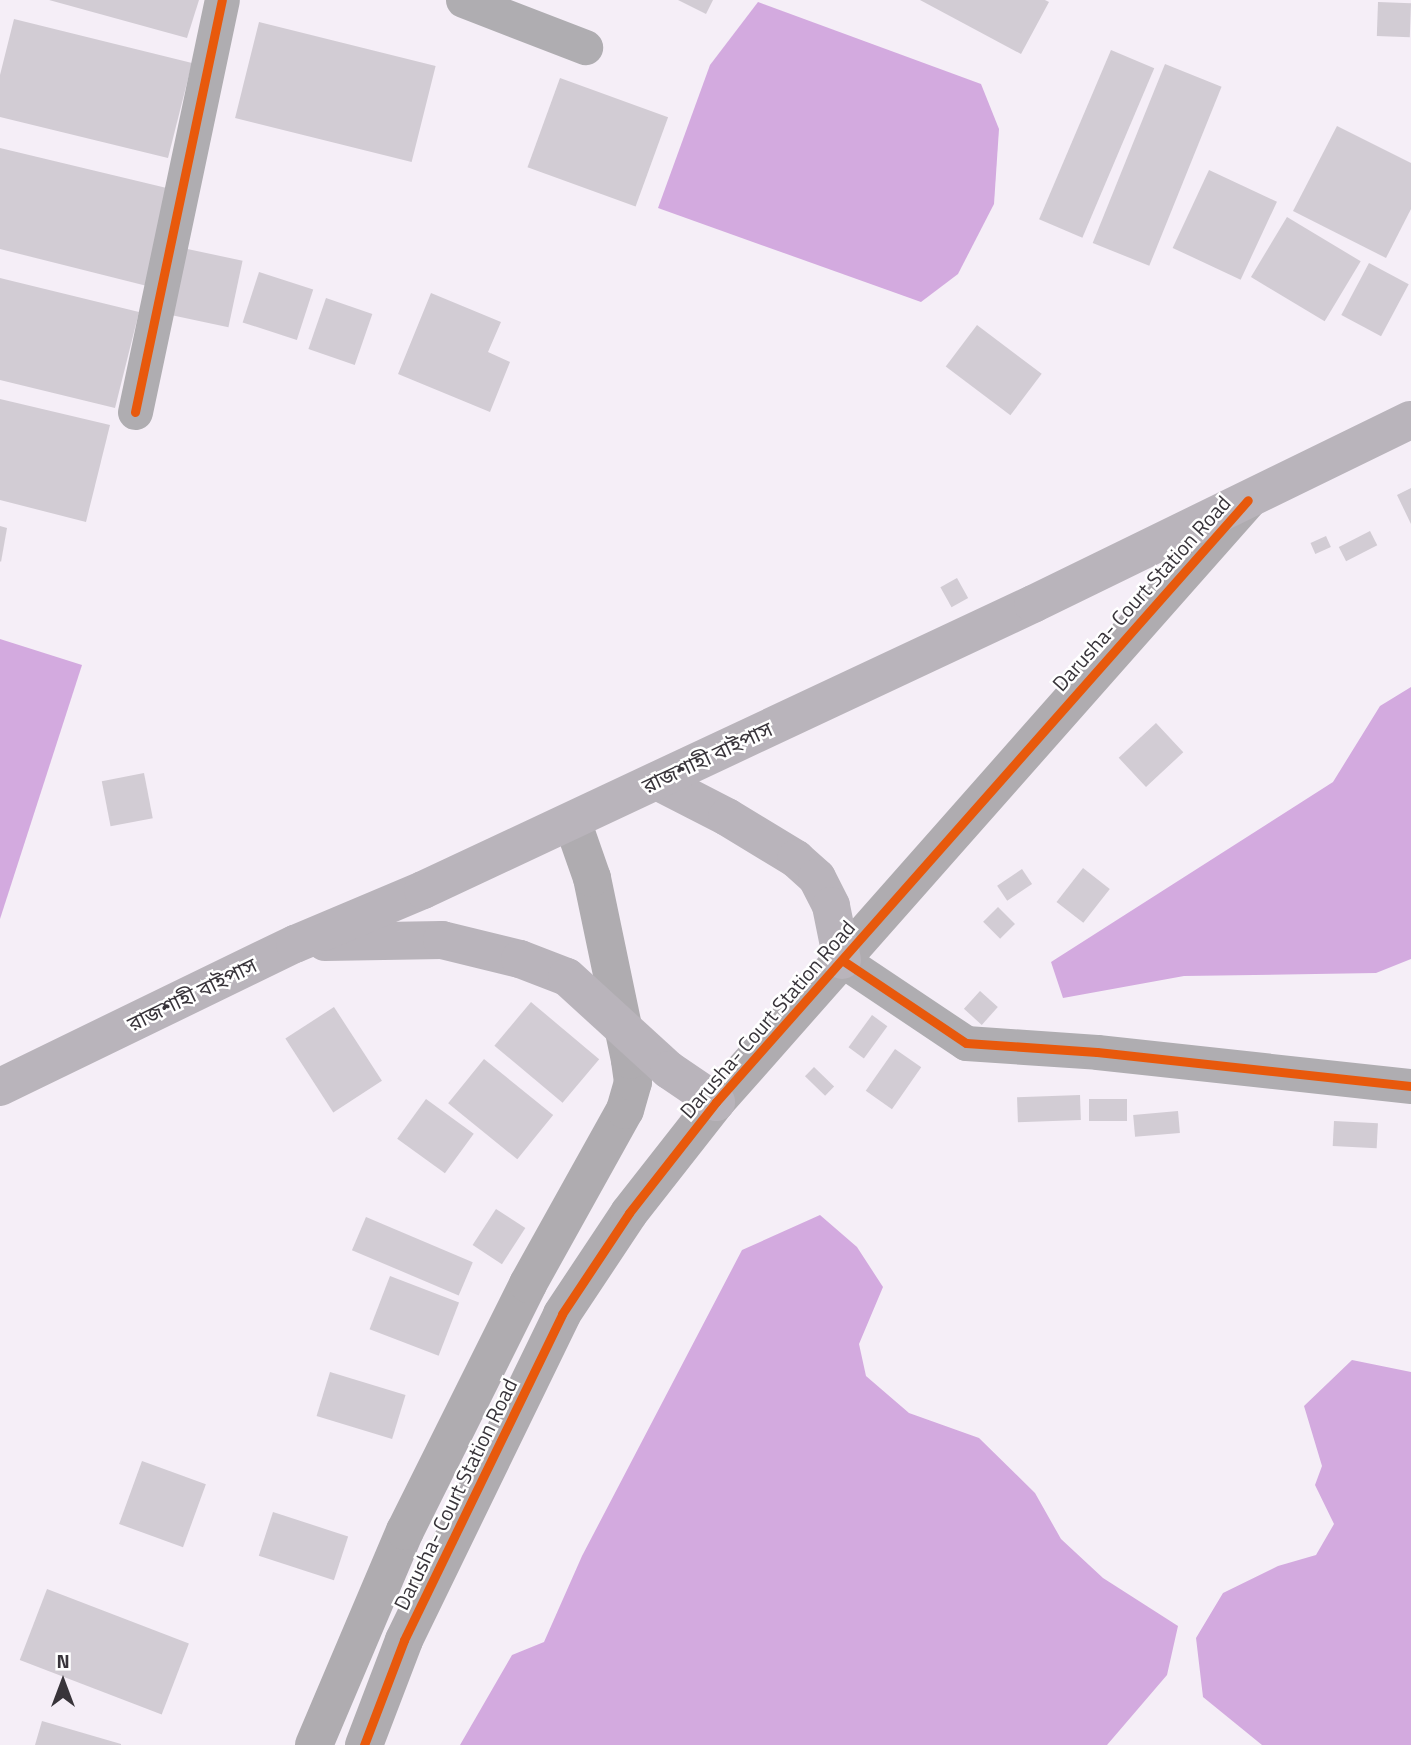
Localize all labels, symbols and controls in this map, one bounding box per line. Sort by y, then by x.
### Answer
street label: Darusha- Court Station Road [1047,490,1235,696]
street label: রাজশাহী বাইপাস [638,716,776,798]
street label: Darusha- Court Station Road [674,915,860,1123]
street label: রাজশাহী বাইপাস [123,952,261,1036]
street label: Darusha- Court Station Road [388,1374,522,1614]
text: N [56,1646,70,1675]
north arrow [28,1647,98,1717]

